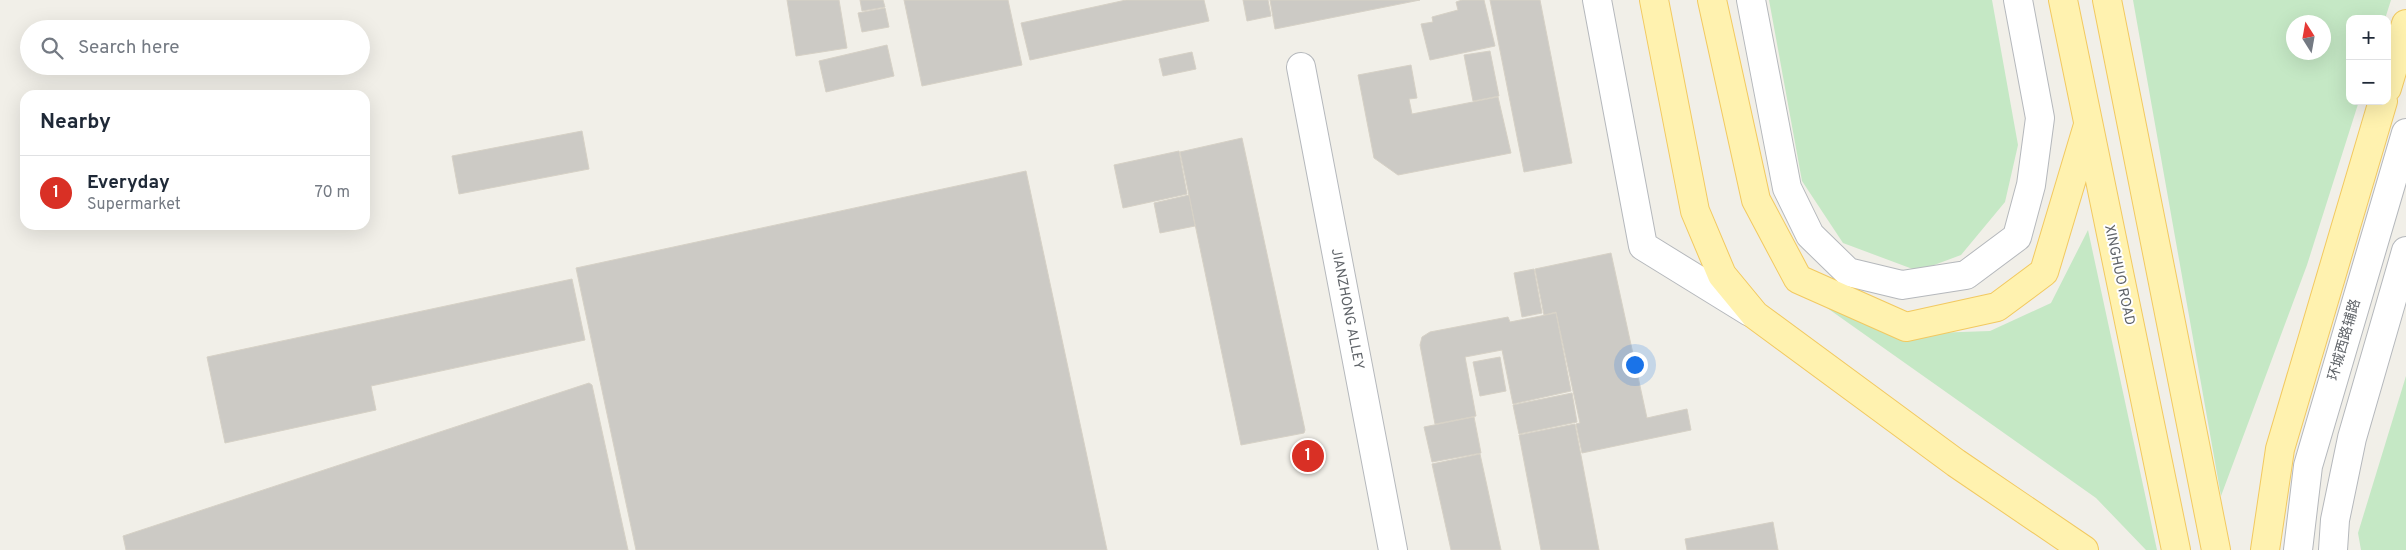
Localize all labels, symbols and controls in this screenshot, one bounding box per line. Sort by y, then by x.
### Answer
north arrow [2286,15,2331,60]
map controls [2346,15,2391,105]
button: + [2346,15,2391,60]
search box [20,20,370,75]
icon: search [38,34,66,62]
text: Search here [78,36,180,60]
button: − [2346,60,2391,105]
text: Nearby [40,109,111,136]
text: Everyday [87,171,170,195]
text: 1 [53,183,59,203]
text: 70 m [315,183,350,203]
text: Supermarket [87,195,181,215]
street label: XINGHUO ROAD [2100,223,2138,327]
street label: JIANZHONG ALLEY [1327,247,1367,371]
street label: 环城西路辅路 [2325,297,2365,383]
your location [1622,352,1648,378]
pin: 1 [1292,437,1324,475]

